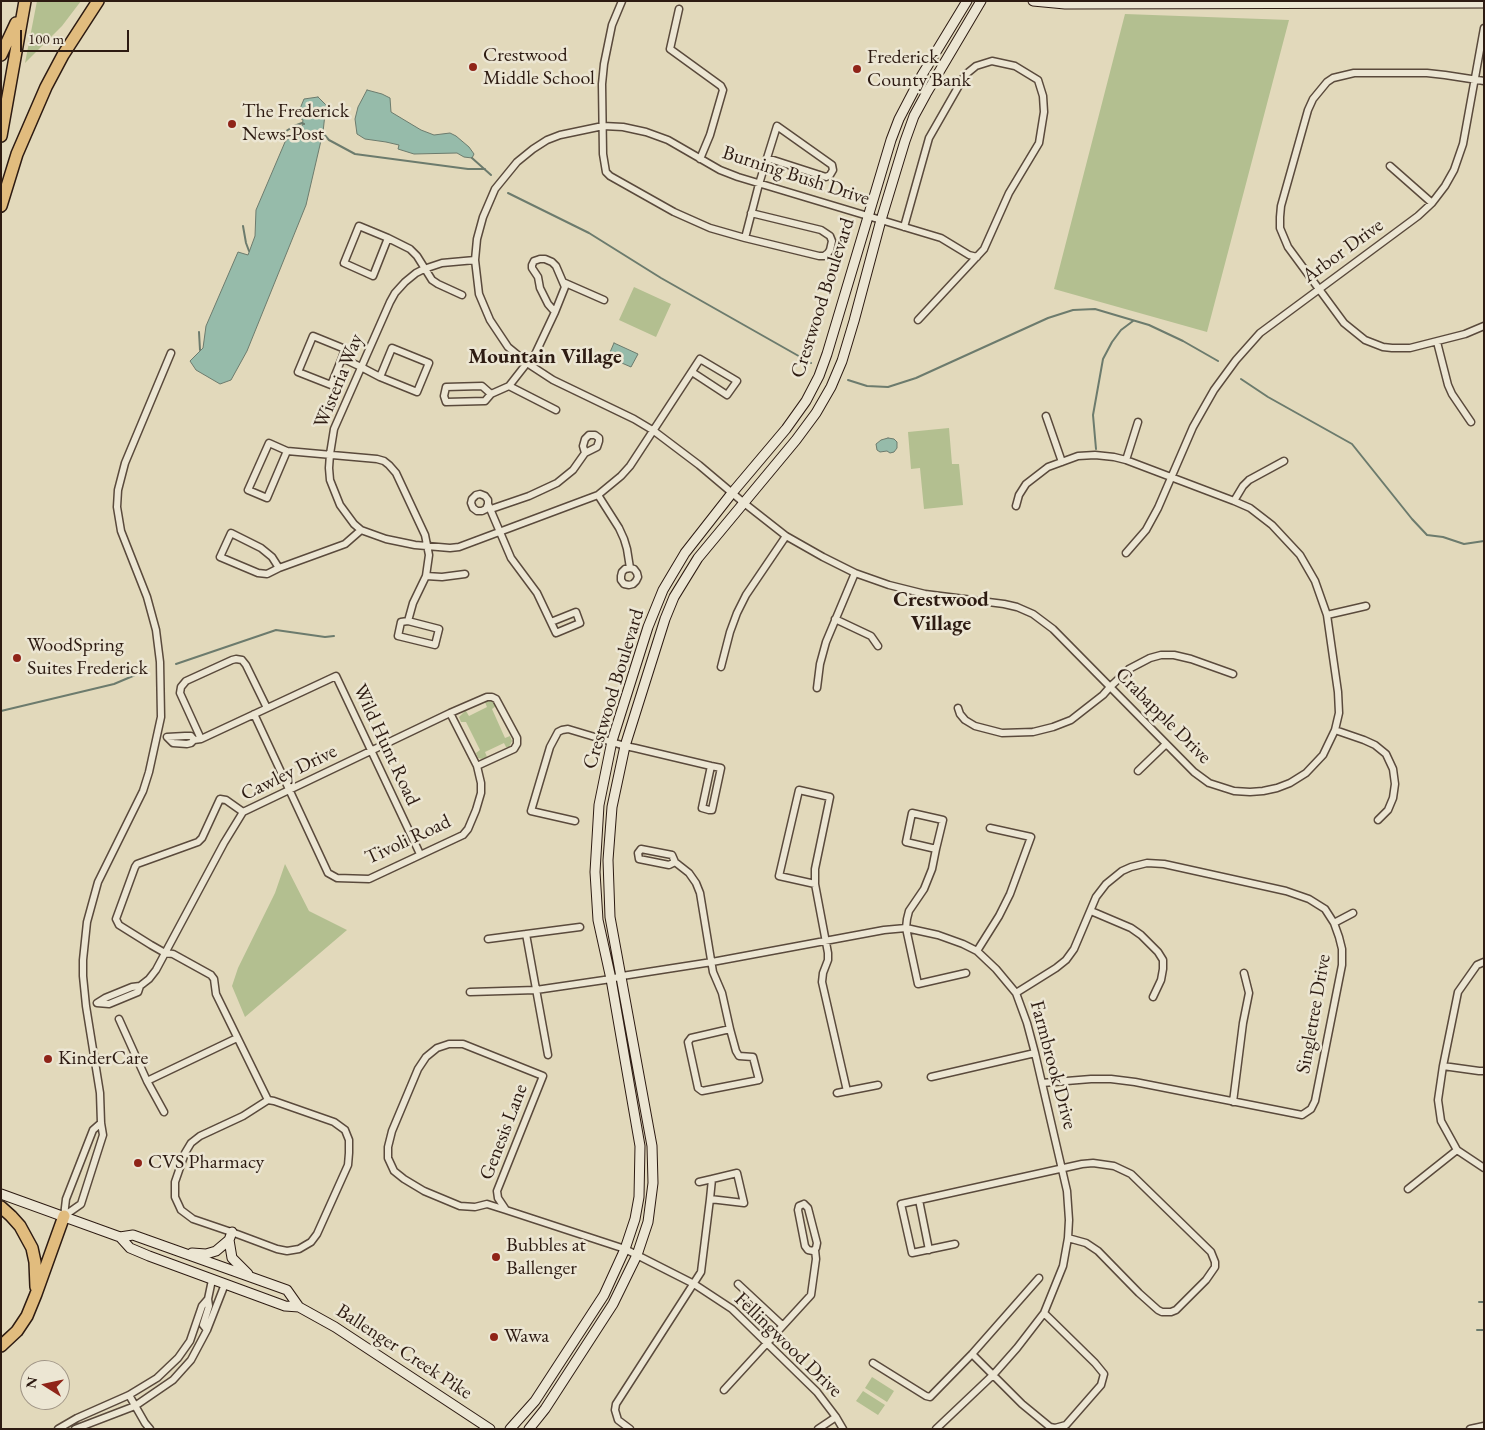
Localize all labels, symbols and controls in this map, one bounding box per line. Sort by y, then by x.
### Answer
scale bar [22,20,131,52]
text: 100 m [28,29,64,48]
place label: Crestwood Middle School [483,44,595,91]
place label: Frederick County Bank [867,46,971,93]
marker: Crestwood Middle School [467,61,479,73]
marker: Frederick County Bank [851,63,863,75]
place label: The Frederick News-Post [242,100,349,147]
marker: The Frederick News-Post [226,118,238,130]
street label: Burning Bush Drive [719,141,873,211]
street label: Arbor Drive [1298,214,1388,288]
street label: Crestwood Boulevard [786,215,860,381]
street label: Wisteria Way [309,330,369,432]
district label: Mountain Village [468,344,622,370]
district label: Crestwood Village [893,587,989,637]
street label: Crestwood Boulevard [578,606,650,772]
place label: WoodSpring Suites Frederick [27,634,148,681]
marker: WoodSpring Suites Frederick [11,652,23,664]
street label: Crabapple Drive [1110,663,1216,769]
street label: Wild Hunt Road [347,680,425,810]
street label: Cawley Drive [237,740,341,806]
street label: Tivoli Road [361,810,455,870]
street label: Singletree Drive [1292,952,1336,1076]
street label: Farmbrook Drive [1024,998,1082,1132]
place label: KinderCare [58,1047,148,1071]
marker: KinderCare [42,1053,54,1065]
street label: Genesis Lane [475,1081,533,1183]
place label: CVS Pharmacy [148,1151,264,1175]
marker: CVS Pharmacy [132,1157,144,1169]
place label: Bubbles at Ballenger [506,1234,586,1281]
marker: Bubbles at Ballenger [490,1251,502,1263]
street label: Fellingwood Drive [729,1287,847,1403]
street label: Ballenger Creek Pike [331,1299,477,1405]
place label: Wawa [504,1325,549,1349]
marker: Wawa [488,1331,500,1343]
north arrow [20,1360,70,1410]
text: N [21,1375,41,1390]

